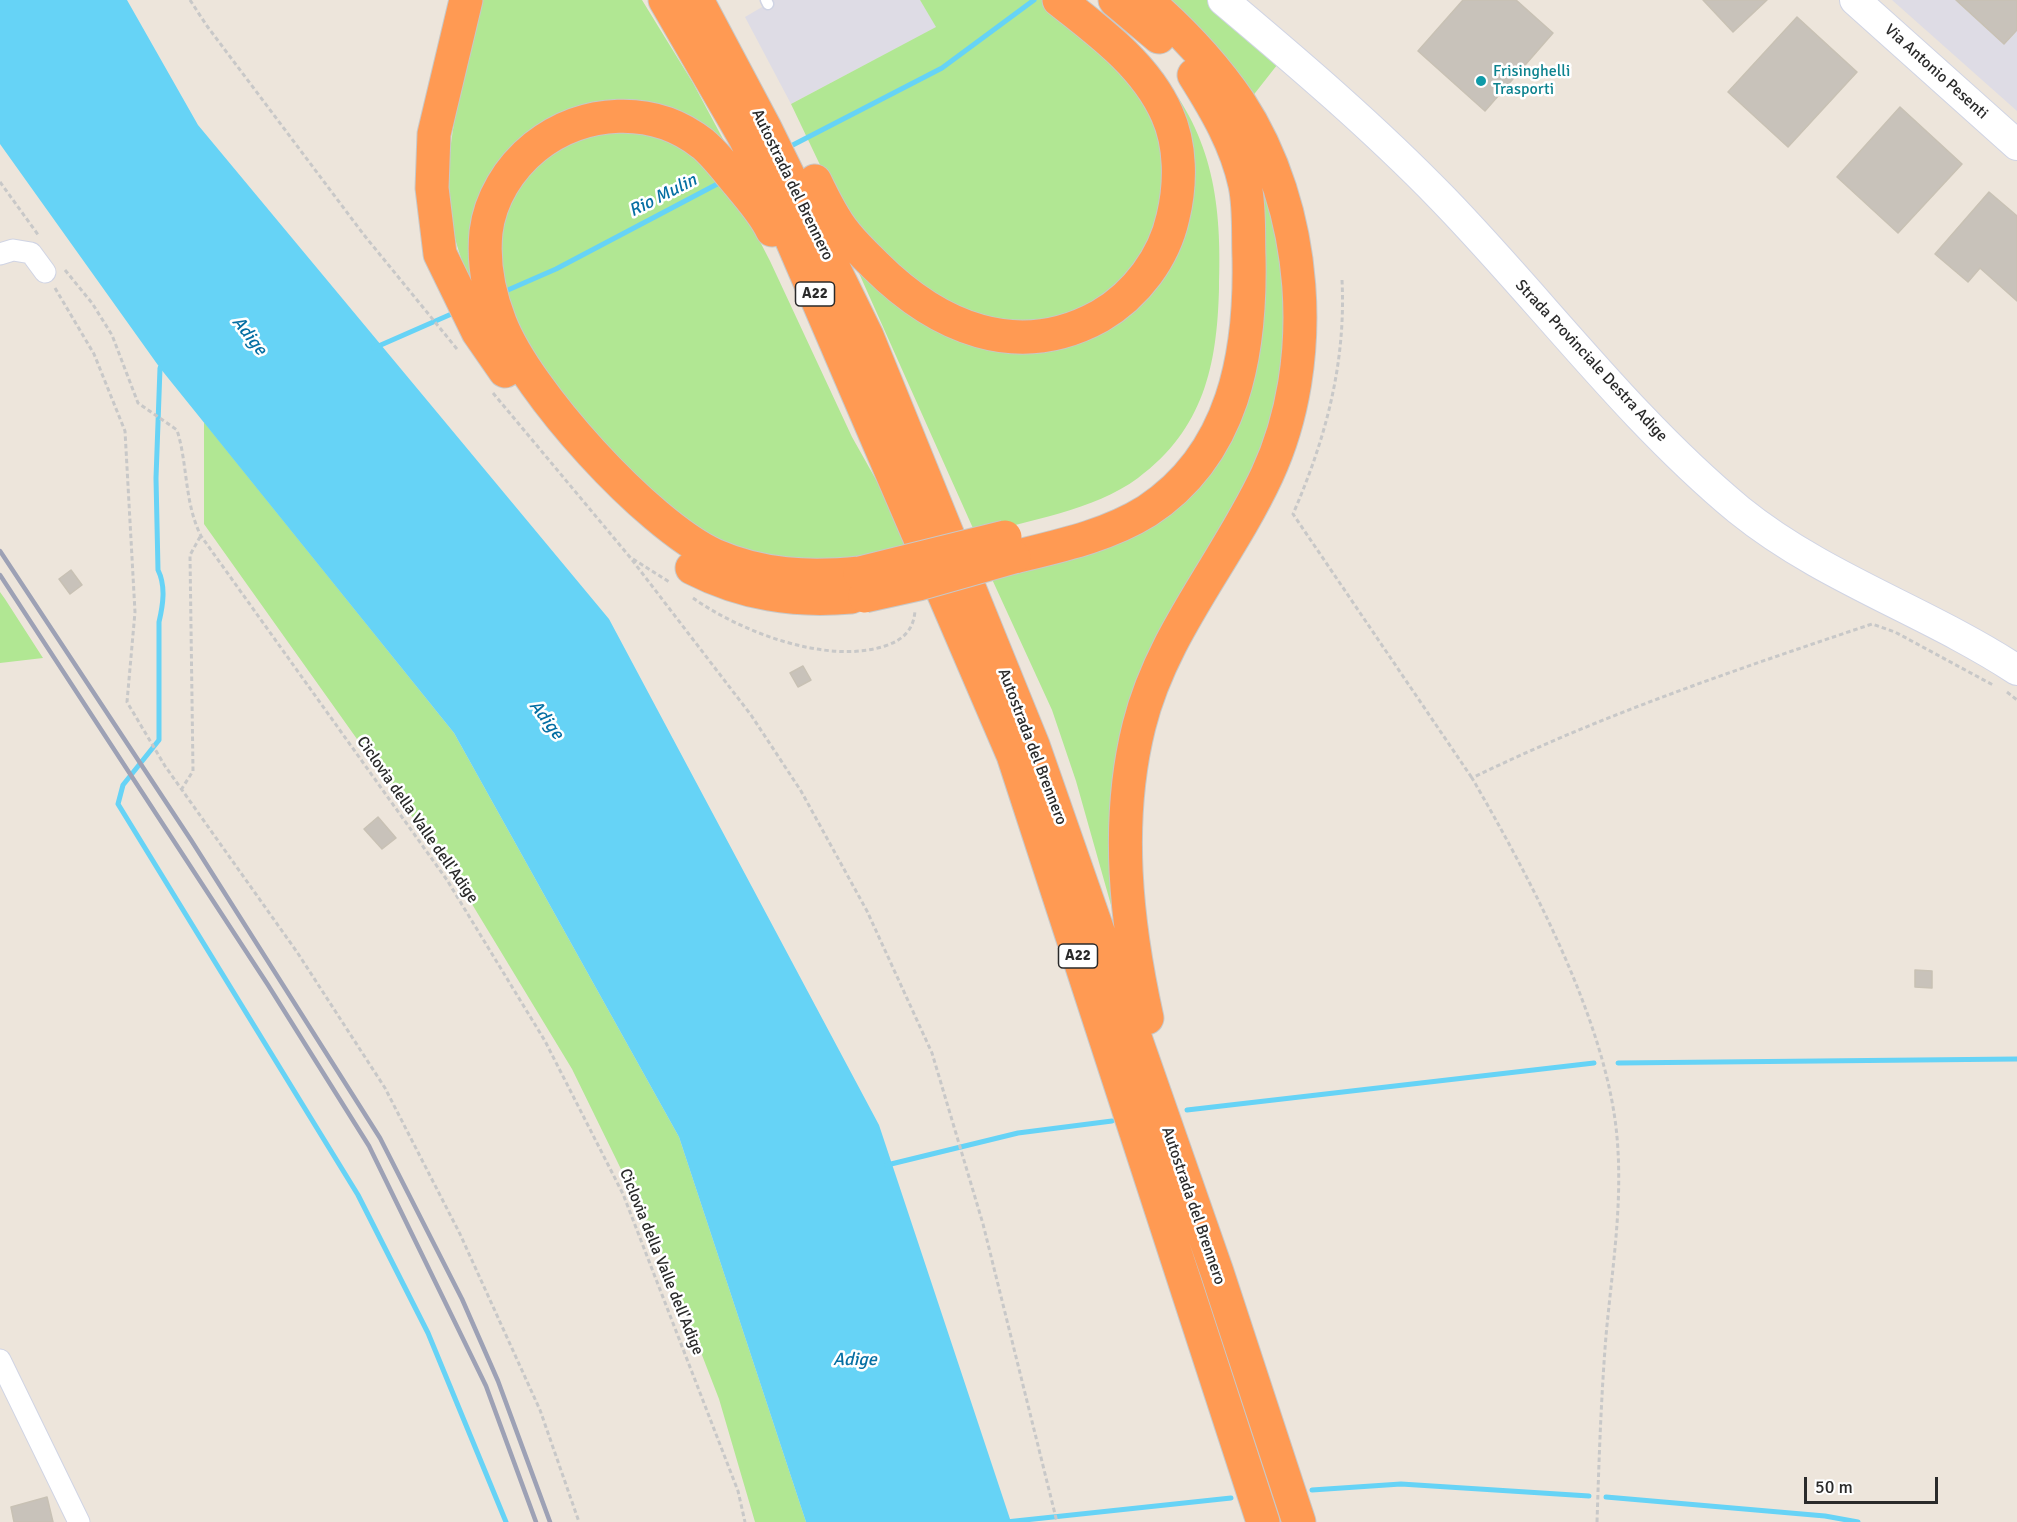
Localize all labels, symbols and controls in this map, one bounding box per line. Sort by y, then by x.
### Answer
street label: Via Antonio Pesenti [1880,20,1992,124]
place label: Frisinghelli Trasporti [1493,62,1570,100]
marker: Frisinghelli Trasporti [1474,74,1488,88]
street label: Autostrada del Brennero [747,106,837,264]
water label: Rio Mulin [625,170,701,222]
street label: Strada Provinciale Destra Adige [1511,276,1671,446]
road number: A22 [796,282,834,306]
water label: Adige [227,312,271,360]
street label: Autostrada del Brennero [993,666,1071,828]
water label: Adige [524,696,568,744]
street label: Ciclovia della Valle dell'Adige [352,733,482,907]
road number: A22 [1058,944,1098,968]
street label: Autostrada del Brennero [1157,1125,1229,1287]
street label: Ciclovia della Valle dell'Adige [615,1166,707,1358]
water label: Adige [833,1349,877,1371]
scale bar [1807,1465,1940,1503]
text: 50 m [1815,1476,1853,1498]

